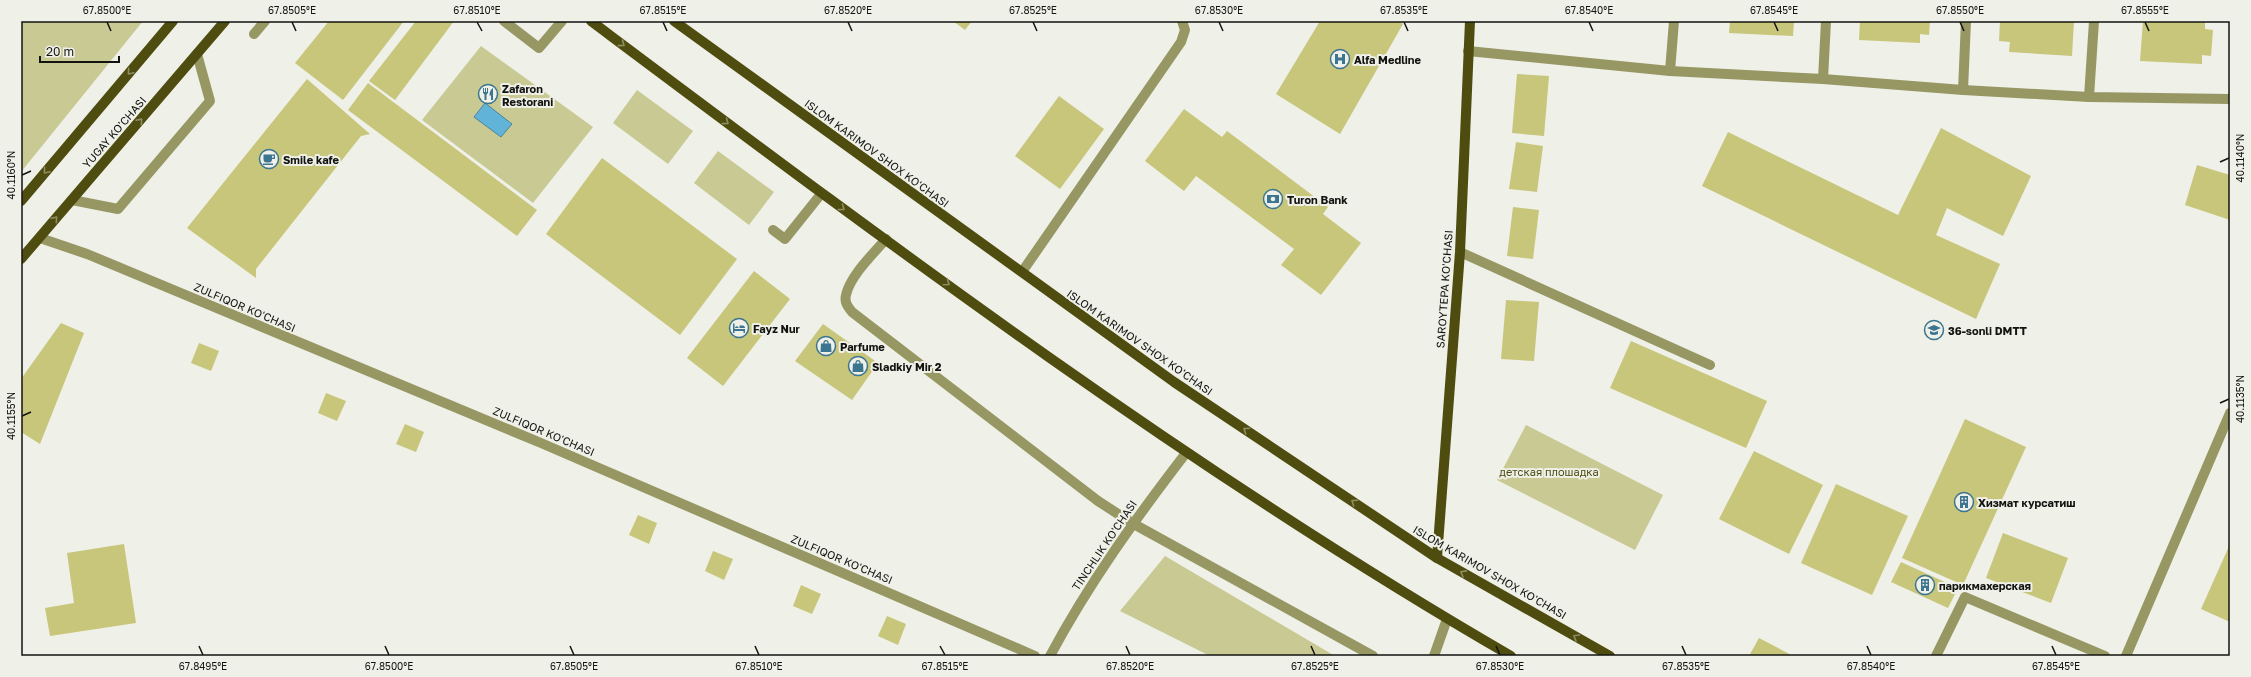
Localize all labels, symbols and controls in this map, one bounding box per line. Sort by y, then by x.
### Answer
text: 67.8500°E [83,4,131,16]
text: 67.8505°E [268,4,316,16]
text: 67.8510°E [453,4,501,16]
text: 67.8515°E [640,4,686,16]
text: 67.8520°E [824,4,872,16]
text: 67.8525°E [1009,4,1057,16]
text: 67.8530°E [1195,4,1243,16]
text: 67.8535°E [1380,4,1428,16]
text: 67.8540°E [1565,4,1613,16]
text: 67.8545°E [1750,4,1798,16]
text: 67.8550°E [1936,4,1984,16]
text: 67.8555°E [2121,4,2169,16]
scale bar [40,38,119,64]
one-way arrow [617,40,624,47]
text: 20 m [46,44,74,59]
hospital icon: Alfa Medline [1329,48,1351,70]
place label: Alfa Medline [1354,53,1422,66]
one-way arrow [128,68,135,75]
place label: Zafaron Restorani [502,82,553,108]
restaurant icon: Zafaron Restorani [477,83,499,105]
street label: YUGAY KO'CHASI [80,94,148,170]
street label: ISLOM KARIMOV SHOX KO'CHASI [802,96,952,210]
one-way arrow [721,117,728,124]
one-way arrow [136,118,143,125]
text: 40.1140°N [2234,134,2246,182]
cafe icon: Smile kafe [258,148,280,170]
text: 40.1160°N [5,151,17,199]
place label: Smile kafe [283,153,339,166]
one-way arrow [44,167,51,174]
bank icon: Turon Bank [1262,188,1284,210]
place label: Turon Bank [1287,193,1348,206]
one-way arrow [837,203,844,210]
one-way arrow [51,217,58,224]
street label: SAROYTEPA KO'CHASI [1433,229,1455,349]
one-way arrow [943,278,950,285]
street label: ZULFIQOR KO'CHASI [192,280,298,334]
street label: ISLOM KARIMOV SHOX KO'CHASI [1065,286,1215,398]
hotel icon: Fayz Nur [728,317,750,339]
school or university icon: 36-sonli DMTT [1923,319,1945,341]
place label: Fayz Nur [753,322,800,335]
place label: 36-sonli DMTT [1948,324,2027,337]
shop icon: Parfume [815,335,837,357]
place label: Parfume [840,340,885,353]
shop icon: Sladkiy Mir 2 [847,355,869,377]
place label: Sladkiy Mir 2 [872,360,942,373]
text: 40.1135°N [2234,375,2246,423]
text: 40.1155°N [5,392,17,440]
street label: ZULFIQOR KO'CHASI [491,404,597,458]
one-way arrow [1243,427,1250,435]
park label: детская плошадка [1499,465,1599,478]
building icon: Хизмат курсатиш [1953,491,1975,513]
place label: Хизмат курсатиш [1978,496,2076,509]
street label: TINCHLIK KO'CHASI [1069,497,1139,593]
one-way arrow [1351,499,1358,507]
street label: ISLOM KARIMOV SHOX KO'CHASI [1411,523,1569,621]
street label: ZULFIQOR KO'CHASI [789,532,895,586]
one-way arrow [1460,570,1467,577]
building icon: парикмахерская [1914,574,1936,596]
place label: парикмахерская [1939,579,2031,592]
one-way arrow [1573,634,1580,641]
text: 67.8495°E [179,660,227,672]
text: 67.8500°E [365,660,413,672]
text: 67.8505°E [550,660,598,672]
text: 67.8510°E [735,660,783,672]
text: 67.8515°E [922,660,968,672]
text: 67.8520°E [1106,660,1154,672]
text: 67.8525°E [1291,660,1339,672]
text: 67.8530°E [1476,660,1524,672]
text: 67.8535°E [1662,660,1710,672]
text: 67.8540°E [1847,660,1895,672]
text: 67.8545°E [2032,660,2080,672]

